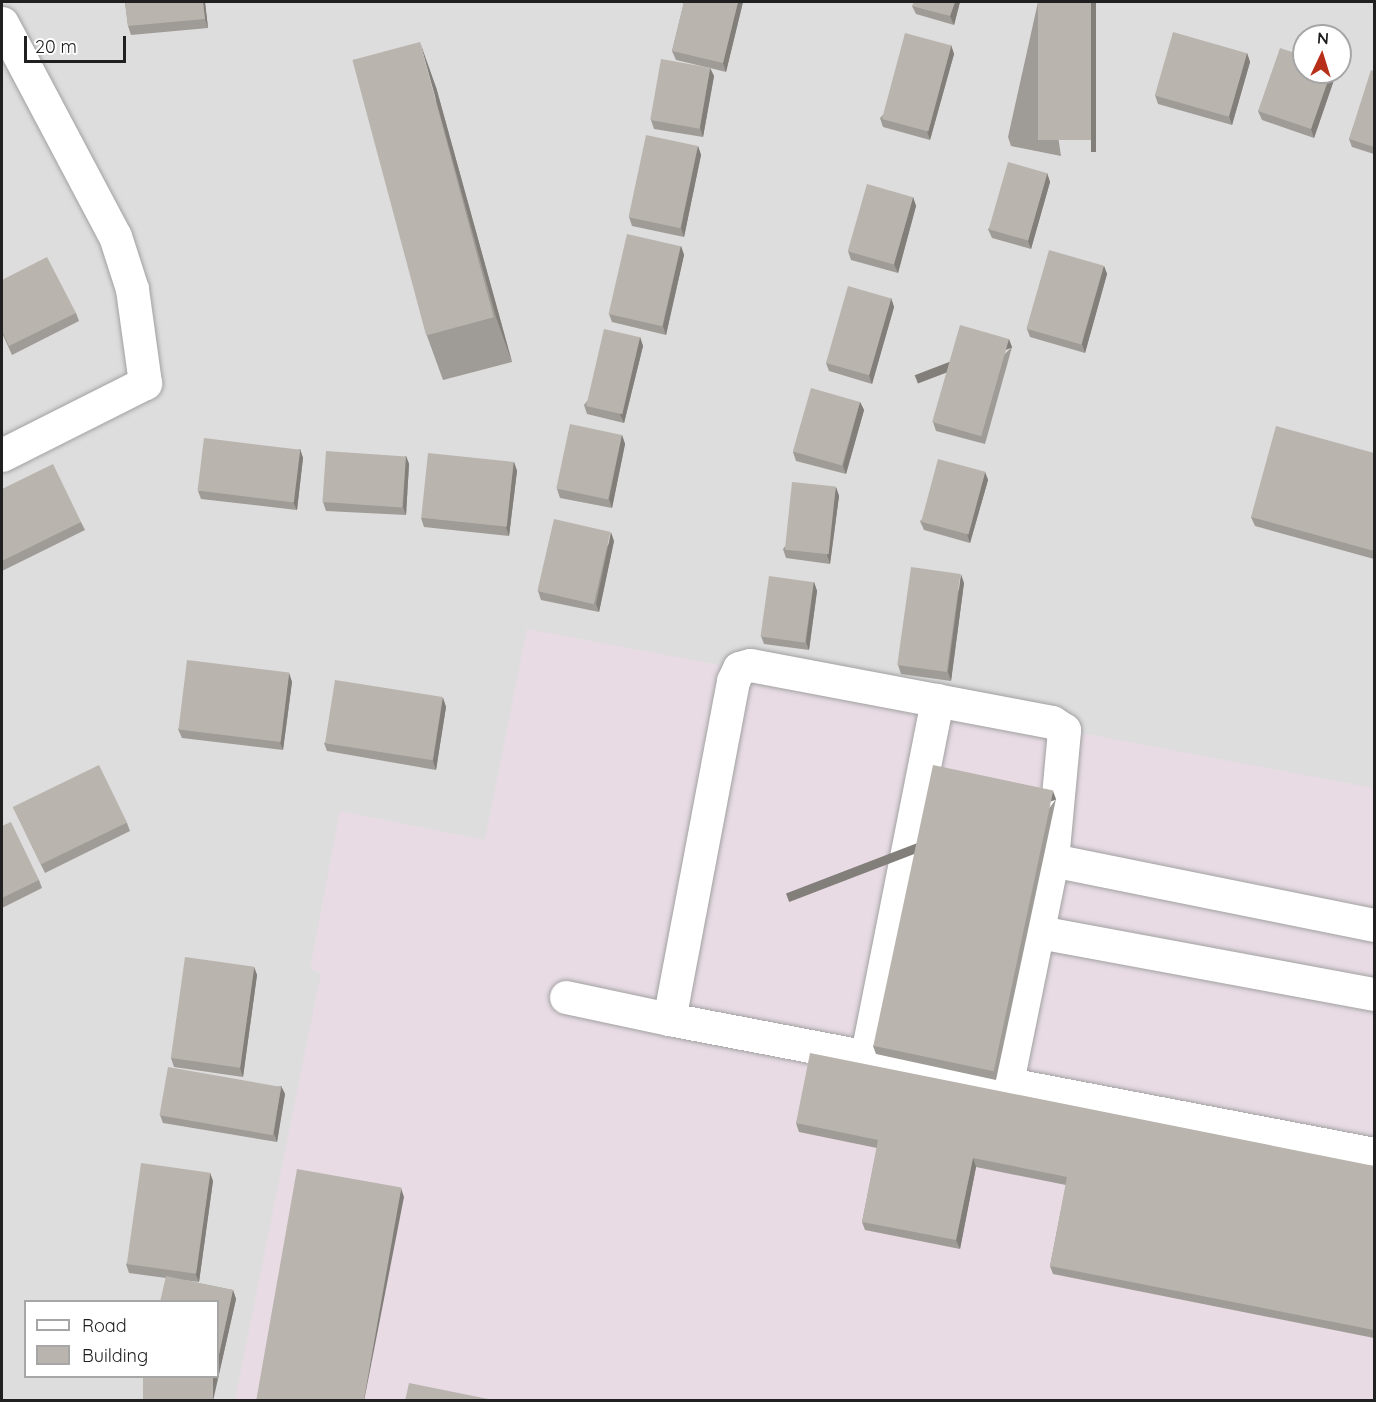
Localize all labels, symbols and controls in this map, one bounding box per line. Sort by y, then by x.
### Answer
scale bar [27,24,129,62]
north arrow [1292,24,1352,84]
text: N [1317,28,1330,48]
text: 20 m [35,35,77,58]
legend [24,1300,219,1378]
text: Road [82,1314,127,1337]
text: Building [82,1344,148,1367]

